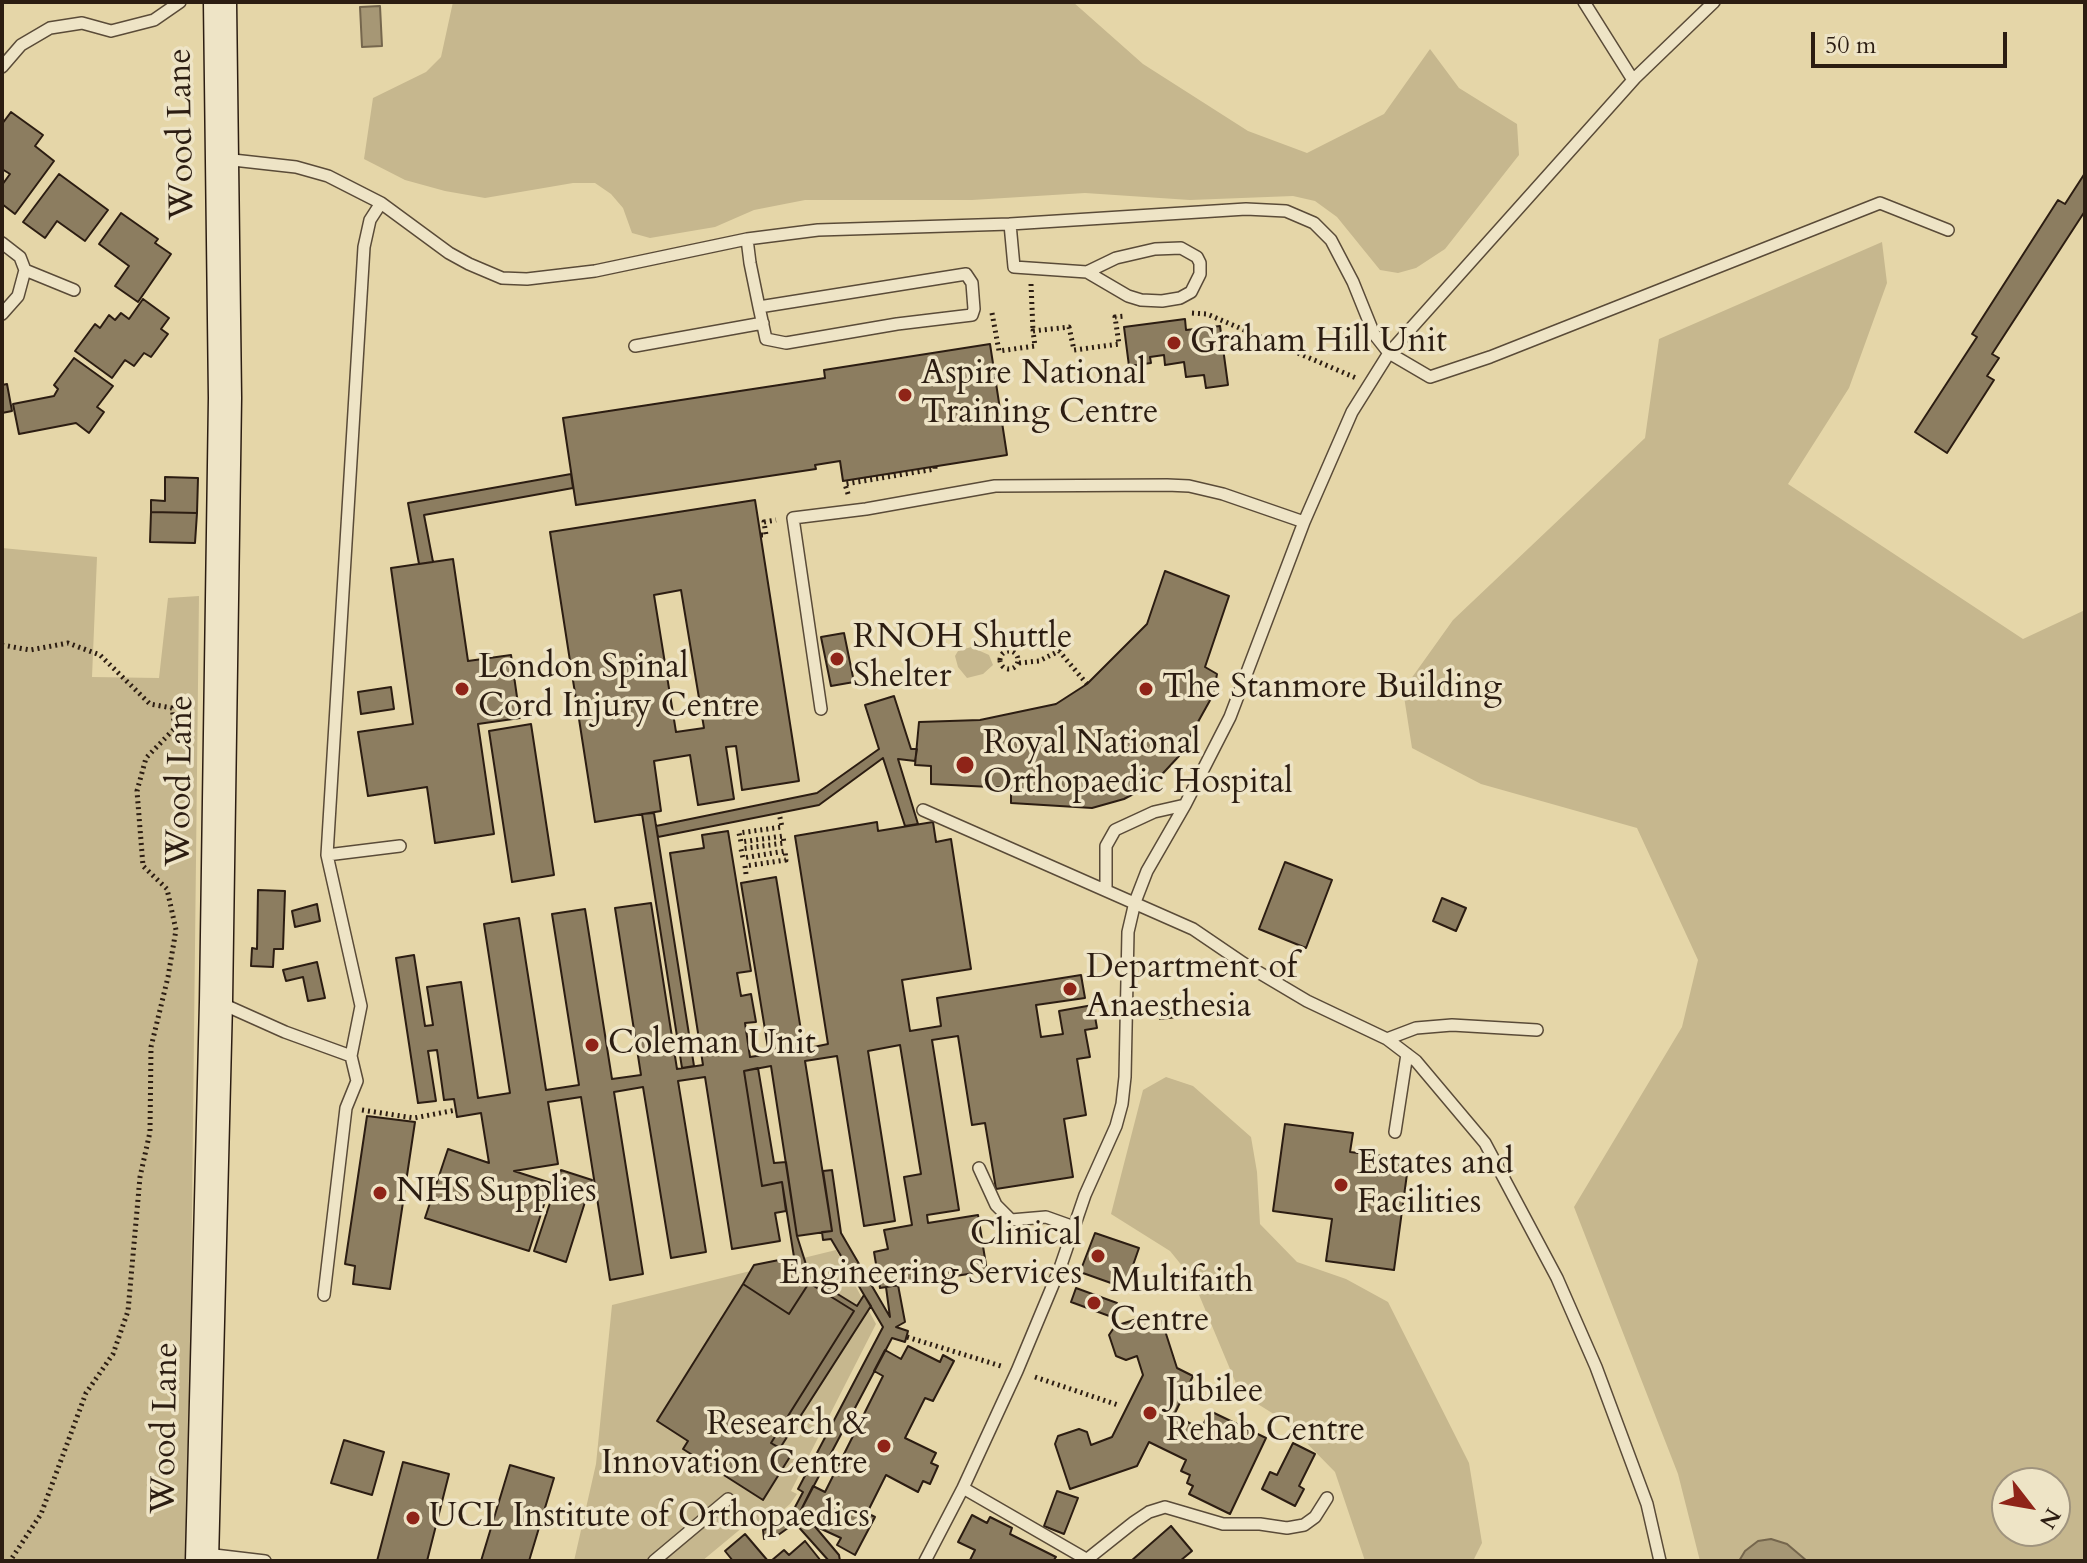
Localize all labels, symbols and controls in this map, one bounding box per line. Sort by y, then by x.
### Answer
scale bar [1815,16,2011,66]
text: 50 m [1825,29,1876,62]
street label: Wood Lane [161,48,205,220]
place label: Graham Hill Unit [1190,323,1447,363]
marker: Graham Hill Unit [1165,334,1183,352]
place label: Aspire National Training Centre [921,355,1158,434]
marker: Aspire National Training Centre [896,386,914,404]
place label: RNOH Shuttle Shelter [853,619,1072,698]
place label: London Spinal Cord Injury Centre [478,649,760,728]
marker: RNOH Shuttle Shelter [828,650,846,668]
place label: The Stanmore Building [1162,669,1502,709]
marker: London Spinal Cord Injury Centre [453,680,471,698]
marker: The Stanmore Building [1137,680,1155,698]
street label: Wood Lane [160,695,204,867]
place label: Royal National Orthopaedic Hospital [983,725,1293,804]
marker: Royal National Orthopaedic Hospital [954,754,976,776]
place label: Department of Anaesthesia [1086,949,1297,1028]
marker: Department of Anaesthesia [1061,980,1079,998]
place label: Coleman Unit [608,1025,816,1065]
marker: Coleman Unit [583,1036,601,1054]
place label: Estates and Facilities [1357,1145,1514,1224]
place label: NHS Supplies [396,1173,596,1213]
marker: Estates and Facilities [1332,1176,1350,1194]
marker: NHS Supplies [371,1184,389,1202]
place label: Clinical Engineering Services [779,1216,1082,1296]
marker: Clinical Engineering Services [1089,1247,1107,1265]
place label: Multifaith Centre [1110,1263,1254,1342]
marker: Multifaith Centre [1085,1294,1103,1312]
street label: Wood Lane [145,1342,189,1514]
place label: Jubilee Rehab Centre [1166,1373,1365,1452]
marker: Jubilee Rehab Centre [1141,1404,1159,1422]
place label: Research & Innovation Centre [601,1406,868,1486]
marker: Research & Innovation Centre [875,1437,893,1455]
north arrow [1991,1467,2071,1547]
place label: UCL Institute of Orthopaedics [429,1498,870,1538]
text: N [2032,1502,2068,1534]
marker: UCL Institute of Orthopaedics [404,1509,422,1527]

